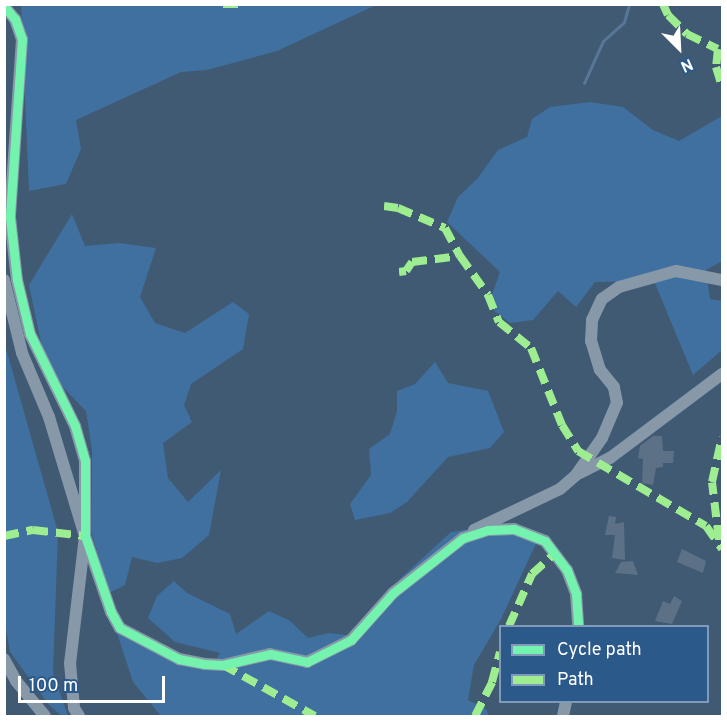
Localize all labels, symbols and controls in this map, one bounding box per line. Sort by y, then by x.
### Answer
north arrow [649,18,709,78]
text: N [677,53,696,76]
legend [499,625,709,703]
text: Cycle path [557,639,642,662]
scale bar [21,664,168,702]
text: Path [557,669,594,692]
text: 100 m [29,675,78,698]

